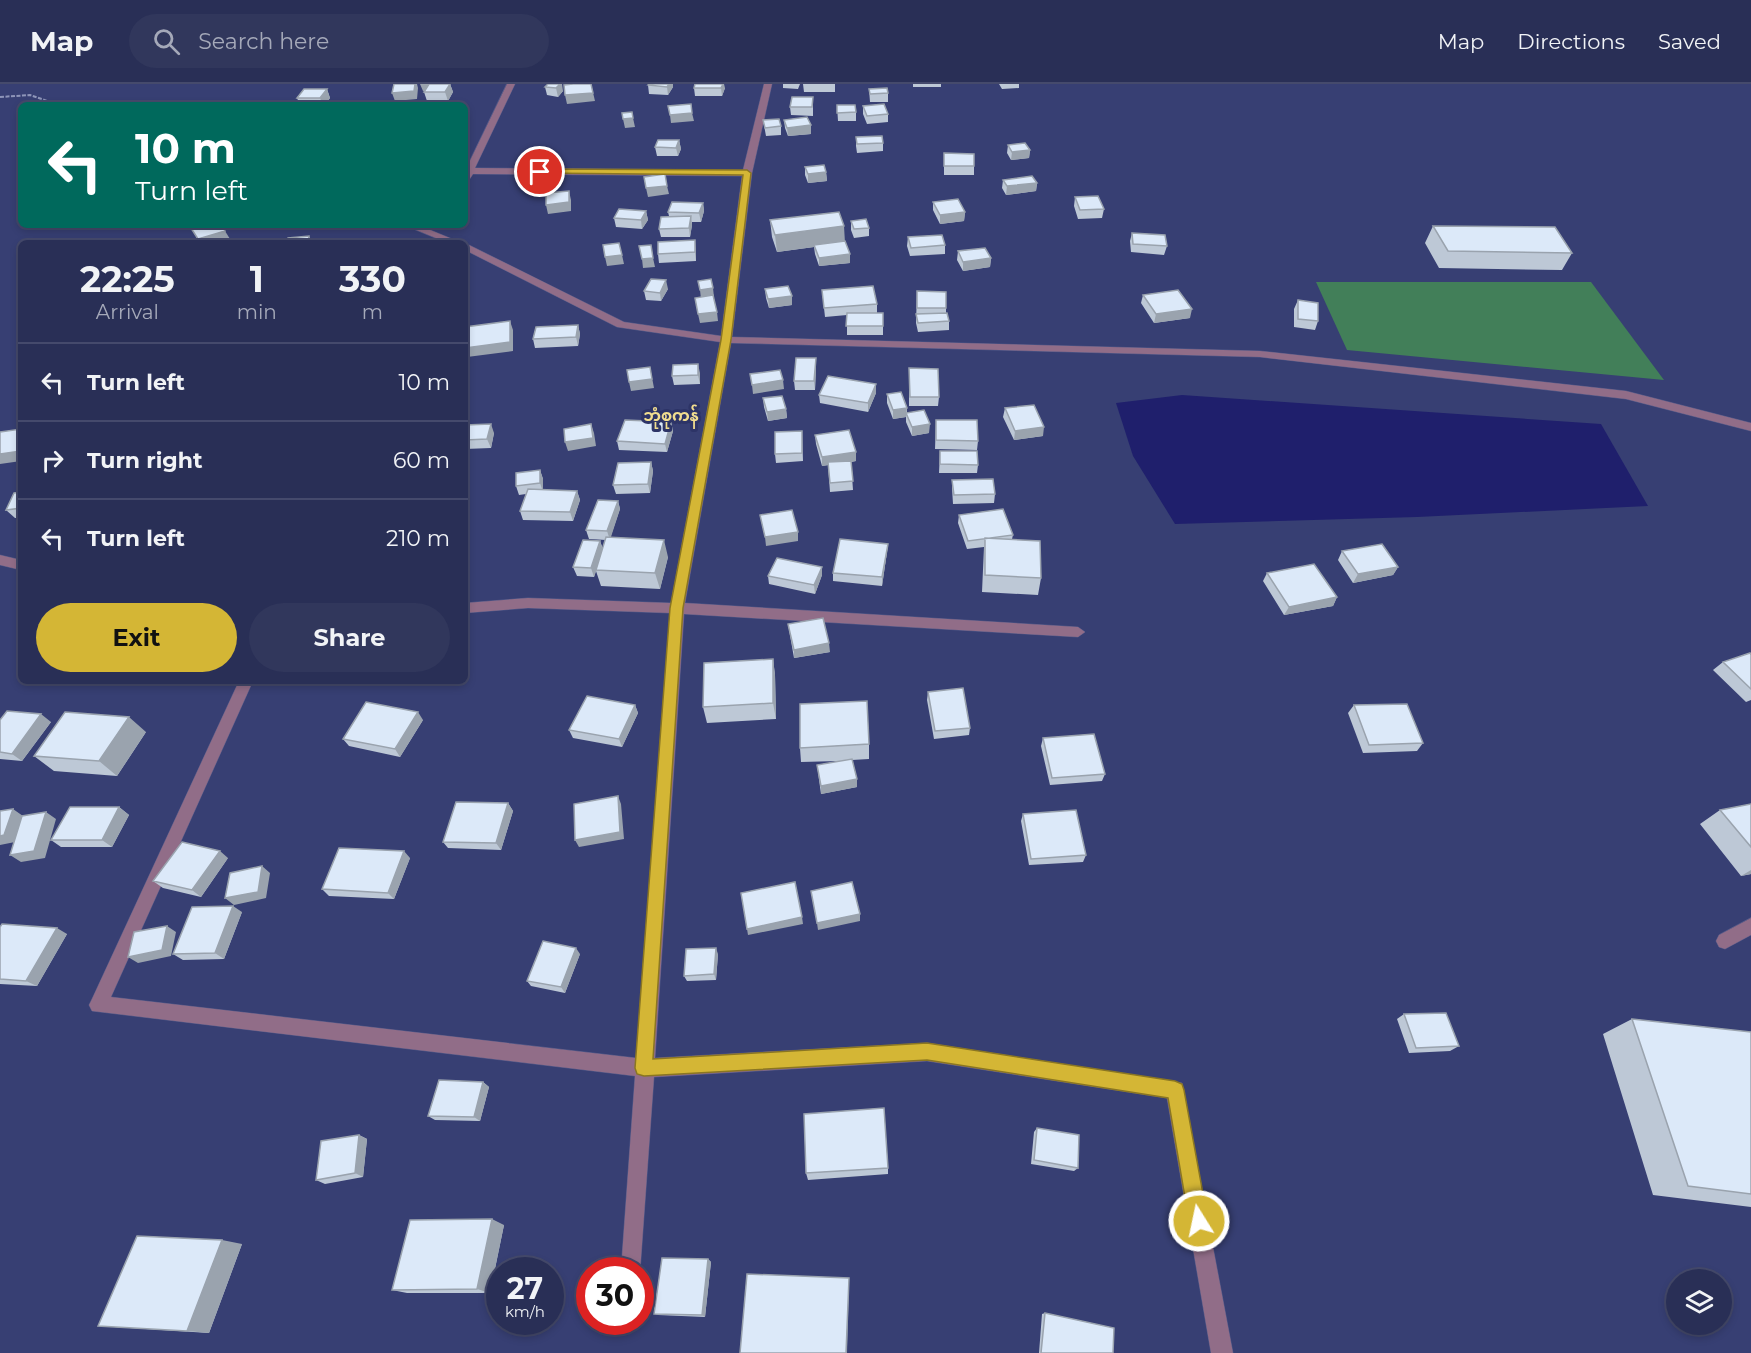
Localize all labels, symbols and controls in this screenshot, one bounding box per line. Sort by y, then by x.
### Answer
search box [129,14,549,68]
text: Map [30,24,93,58]
icon: search [150,25,183,58]
text: Search here [198,28,329,55]
text: Map [1438,29,1484,54]
text: Directions [1517,29,1625,54]
text: Saved [1658,29,1721,54]
text: 10 m [135,122,236,174]
icon: left [36,126,114,204]
pin [514,146,565,197]
icon: arrive [523,155,556,188]
text: Turn left [135,174,248,207]
text: 22:25 [80,257,175,301]
text: 1 [250,257,264,301]
text: 330 [339,257,406,301]
text: Arrival [96,300,159,324]
text: min [237,300,277,324]
text: m [362,300,383,324]
icon: left [36,366,69,399]
text: Turn left [87,369,185,396]
text: 10 m [398,369,450,396]
district label: ဘုံစုကန် [643,404,699,429]
icon: right [36,444,69,477]
text: Turn right [87,447,202,474]
text: 60 m [393,447,450,474]
icon: left [36,522,69,555]
text: Turn left [87,525,185,552]
text: 210 m [386,525,450,552]
button: Exit [36,603,237,672]
button: Share [249,603,450,672]
position arrow [1167,1189,1231,1253]
speed limit sign: 30 [576,1257,654,1335]
map controls [1666,1269,1732,1335]
button: layers [1666,1269,1732,1335]
text: 27 [507,1270,543,1307]
text: km/h [505,1302,545,1321]

